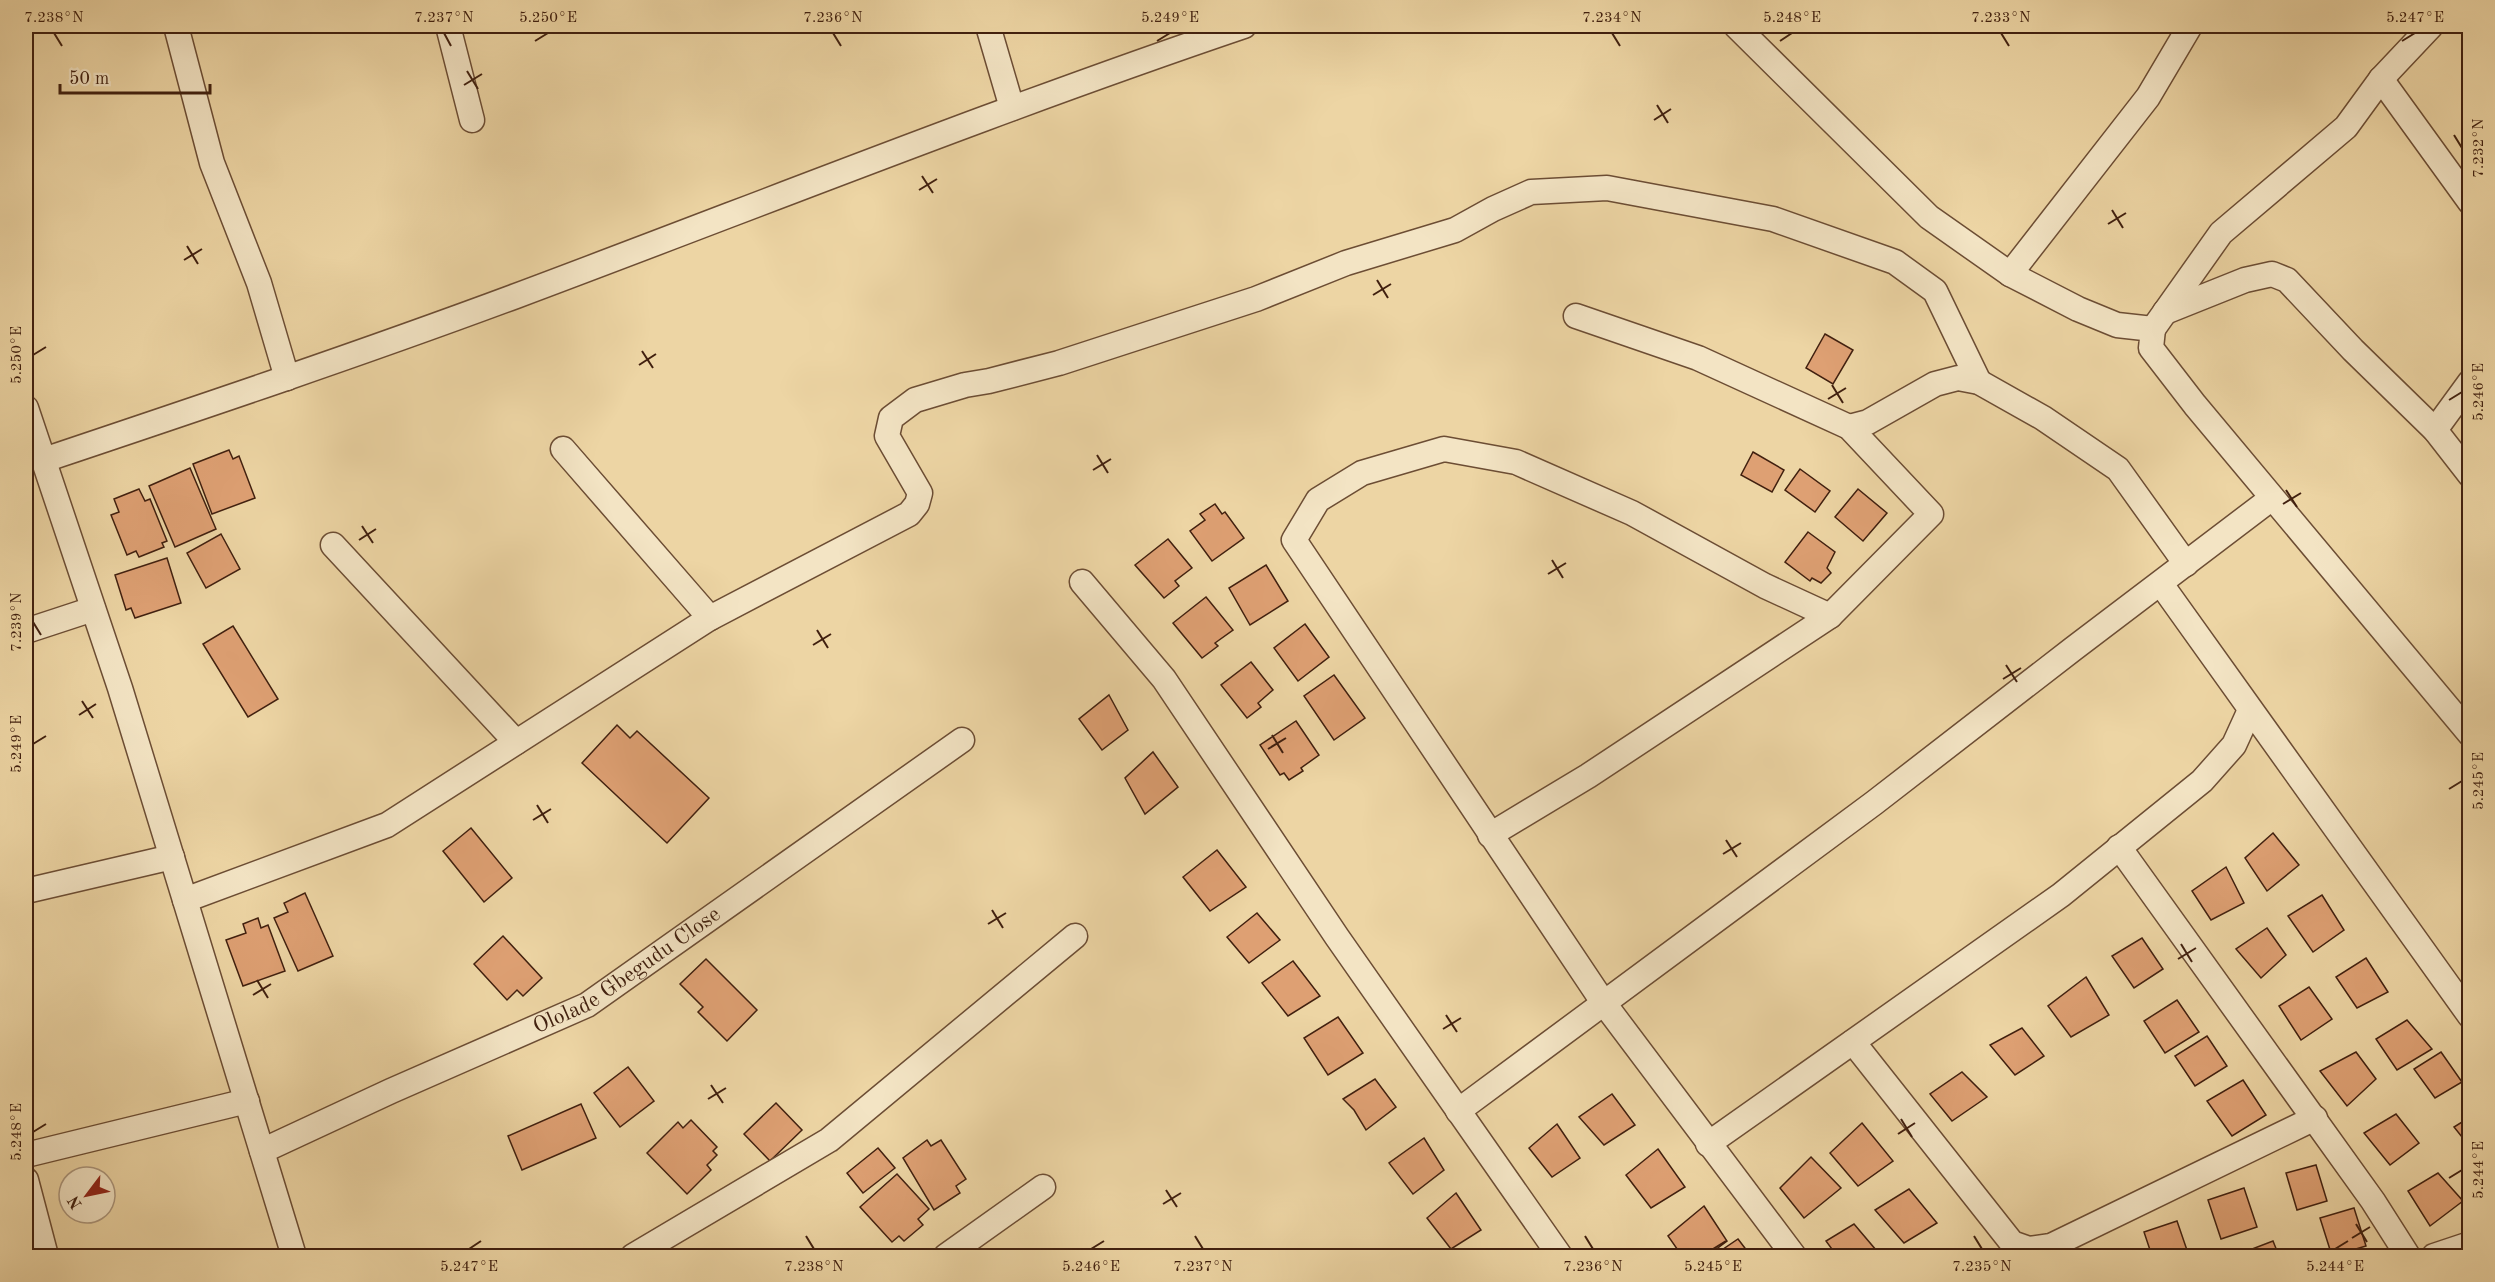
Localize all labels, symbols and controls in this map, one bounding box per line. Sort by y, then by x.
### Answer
text: 7.238°N [24,11,84,26]
text: 7.237°N [414,11,474,26]
text: 5.250°E [519,11,577,26]
text: 7.236°N [803,11,863,26]
text: 5.249°E [1141,11,1199,26]
text: 7.234°N [1582,11,1642,26]
text: 5.248°E [1763,11,1821,26]
text: 7.233°N [1971,11,2031,26]
text: 5.247°E [2386,11,2444,26]
scale bar [60,57,210,95]
text: 50 m [69,70,109,88]
text: 7.232°N [2472,118,2487,178]
text: 5.250°E [10,326,25,384]
text: 5.246°E [2472,363,2487,421]
text: 7.239°N [10,592,25,652]
text: 5.249°E [10,715,25,773]
text: 5.245°E [2472,752,2487,810]
street label: Ololade Gbegudu Close [530,903,725,1038]
text: 5.248°E [10,1103,25,1161]
text: 5.244°E [2472,1141,2487,1199]
north arrow [57,1165,117,1225]
text: N [66,1192,86,1211]
text: 5.247°E [440,1260,498,1275]
text: 7.238°N [784,1260,844,1275]
text: 5.246°E [1062,1260,1120,1275]
text: 7.237°N [1173,1260,1233,1275]
text: 7.236°N [1563,1260,1623,1275]
text: 5.245°E [1684,1260,1742,1275]
text: 7.235°N [1952,1260,2012,1275]
text: 5.244°E [2306,1260,2364,1275]

